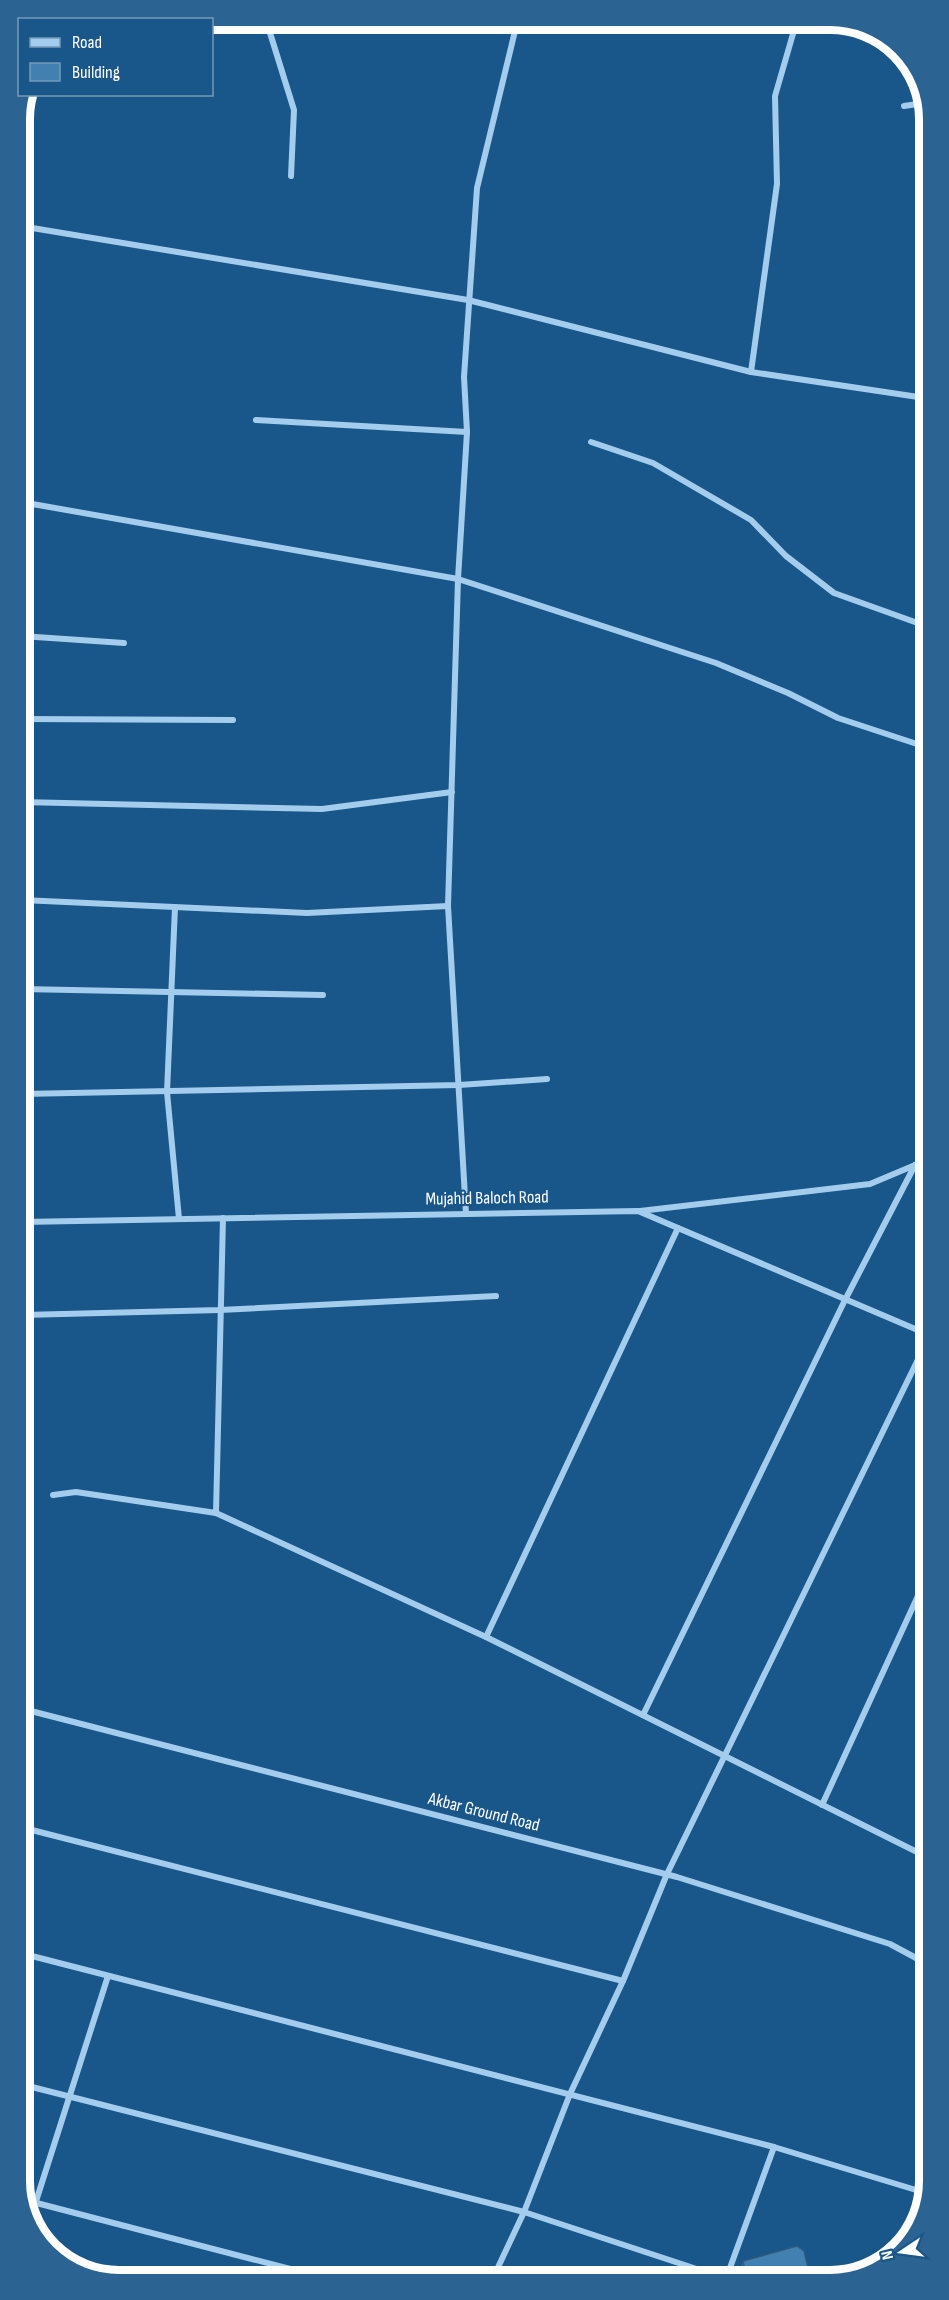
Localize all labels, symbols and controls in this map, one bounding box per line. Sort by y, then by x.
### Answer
legend [18,18,213,96]
text: Road [72,32,102,53]
text: Building [72,62,120,83]
street label: Mujahid Baloch Road [425,1186,549,1210]
street label: Akbar Ground Road [425,1788,542,1836]
north arrow [871,2222,931,2282]
text: N [878,2249,898,2261]

